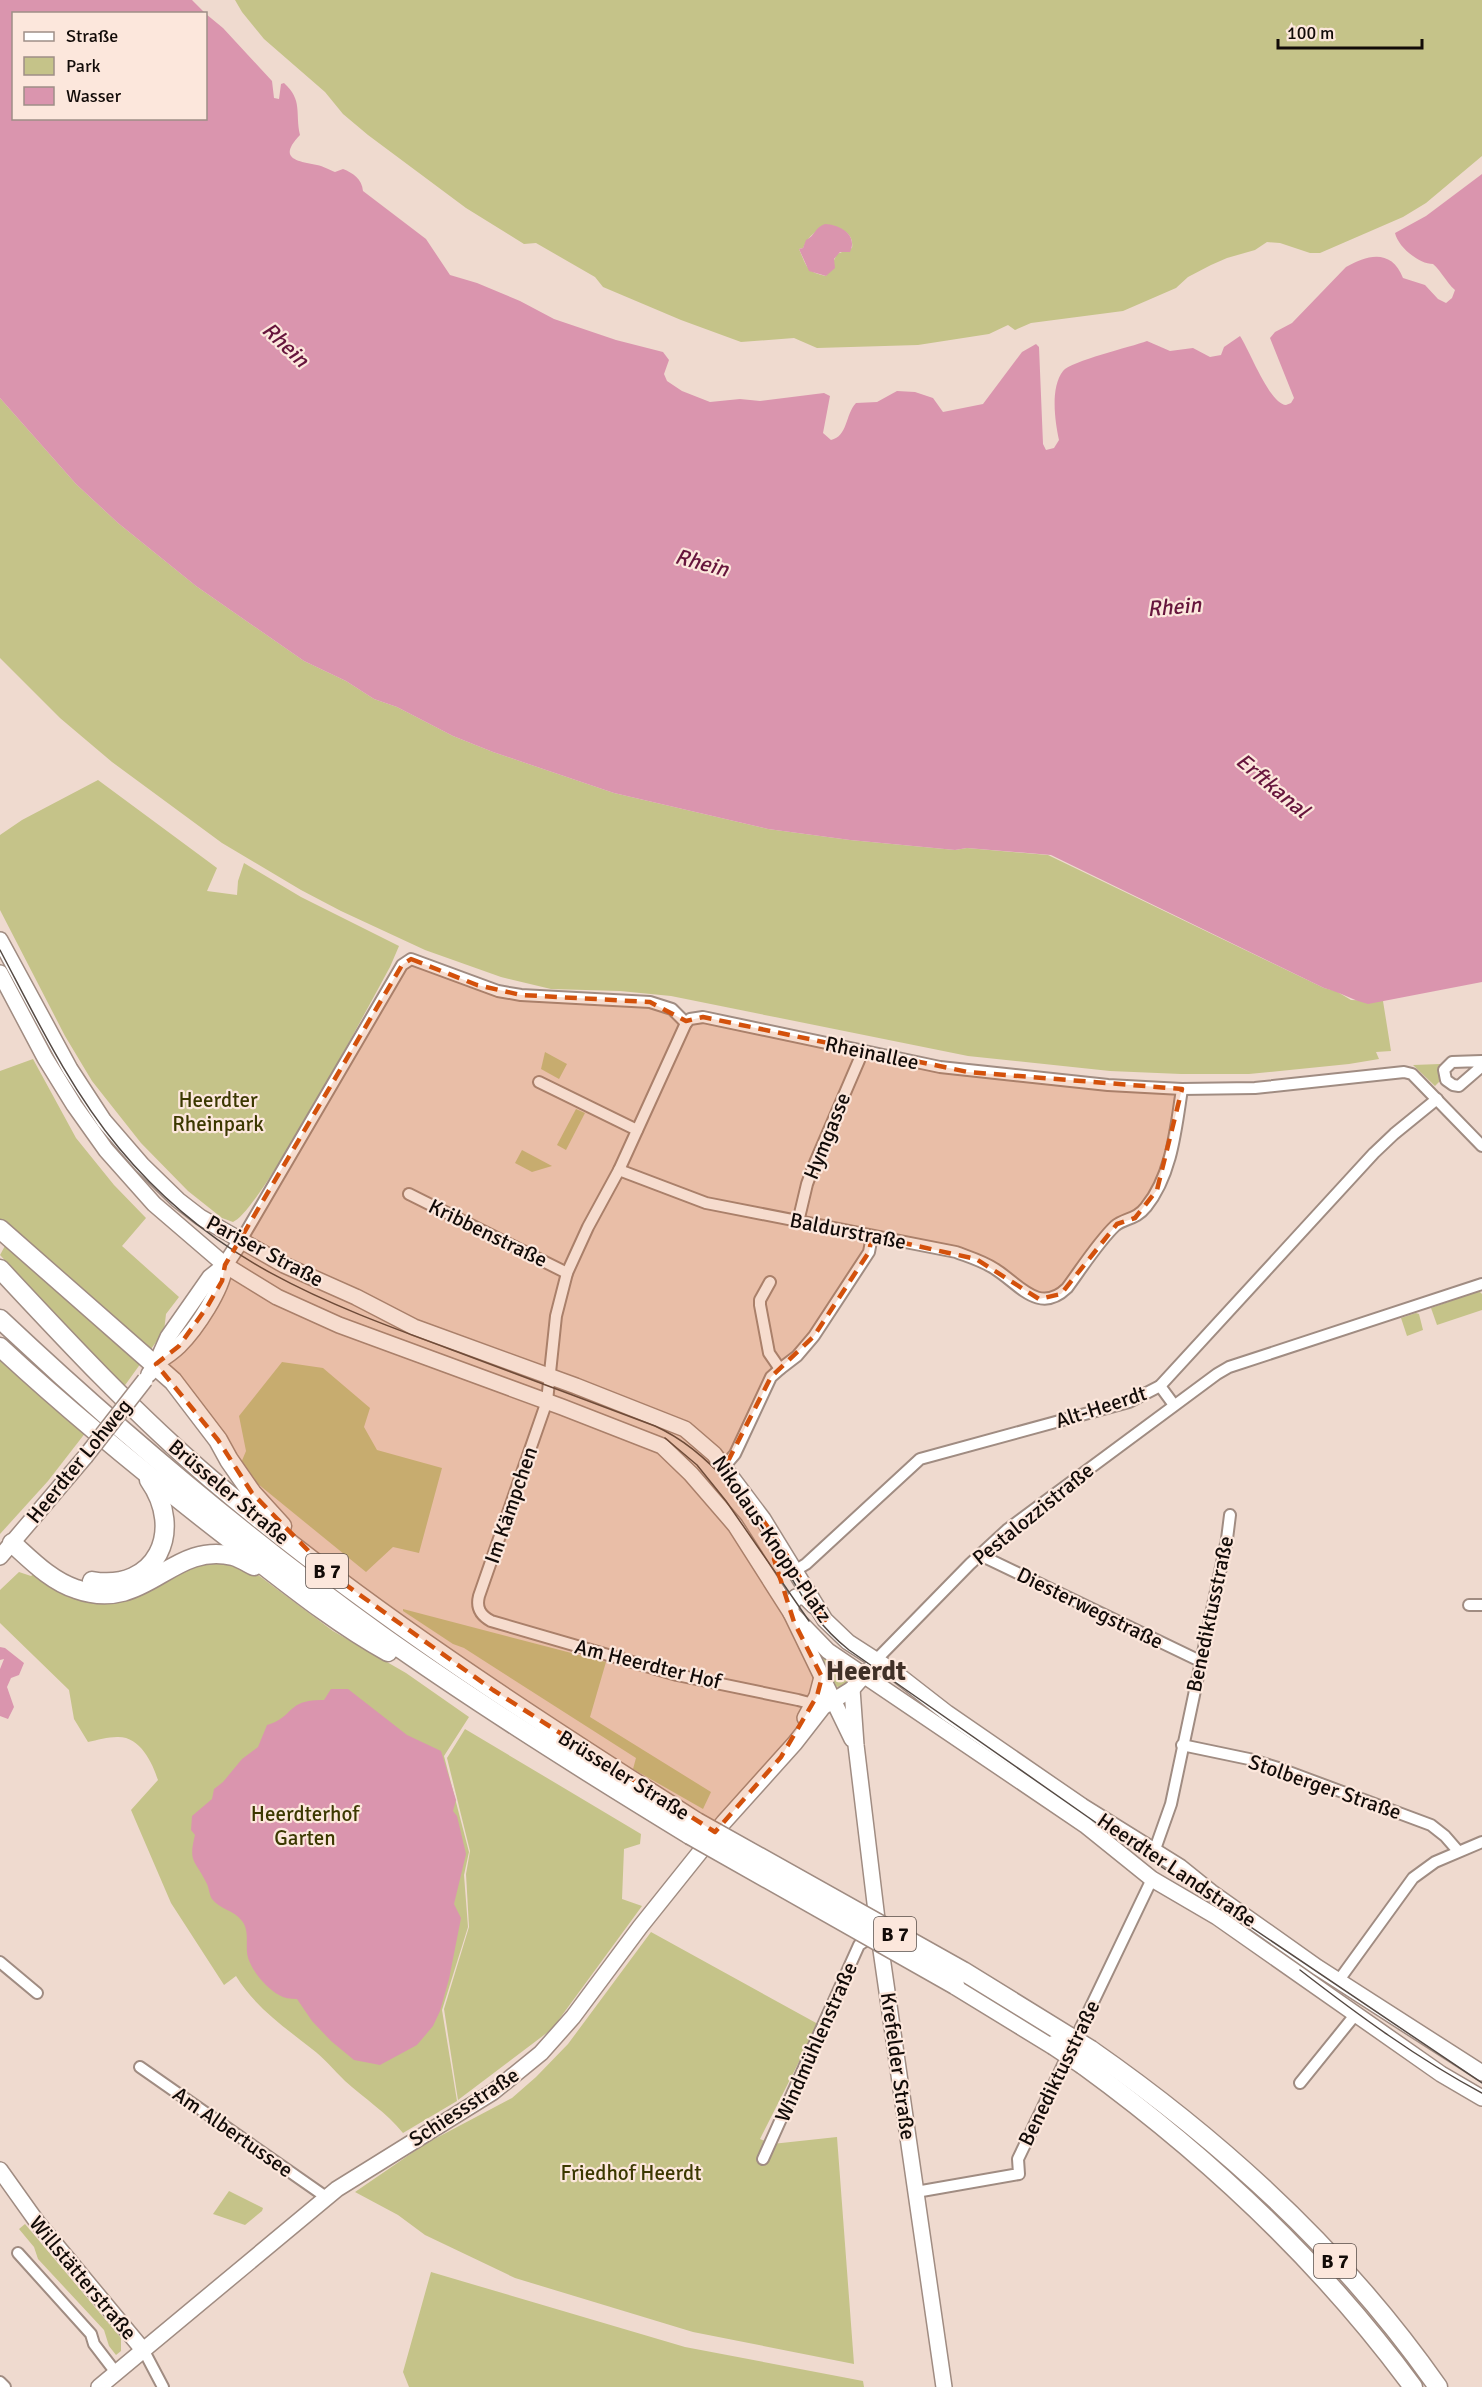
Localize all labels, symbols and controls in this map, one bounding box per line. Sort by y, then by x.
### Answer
legend [12,12,207,120]
scale bar [1278,12,1422,50]
text: 100 m [1287,22,1334,44]
text: Straße [66,25,118,47]
text: Park [66,55,101,77]
text: Wasser [66,85,122,107]
water label: Rhein [257,316,315,373]
water label: Rhein [672,542,732,583]
water label: Rhein [1146,591,1203,622]
water label: Erftkanal [1231,747,1316,825]
street label: Rheinallee [823,1030,921,1076]
park label: Heerdter Rheinpark [172,1087,264,1137]
street label: Hymgasse [798,1089,856,1183]
street label: Kribbenstraße [424,1193,552,1273]
street label: Baldurstraße [788,1207,908,1255]
street label: Pariser Straße [202,1209,328,1293]
street label: Alt-Heerdt [1052,1380,1150,1434]
street label: Heerdter Lohweg [21,1393,137,1529]
street label: Brüsseler Straße [163,1434,295,1550]
street label: Im Kämpchen [479,1443,543,1567]
street label: Nikolaus-Knopp-Platz [706,1451,838,1627]
street label: Pestalozzistraße [967,1457,1099,1571]
street label: Benediktusstraße [1181,1534,1239,1694]
road number: B 7 [306,1554,348,1588]
street label: Diesterwegstraße [1012,1561,1168,1655]
street label: Am Heerdter Hof [572,1633,725,1695]
district label: Heerdt [826,1655,906,1688]
street label: Brüsseler Straße [553,1724,695,1826]
street label: Stolberger Straße [1245,1749,1405,1825]
park label: Heerdterhof Garten [251,1801,360,1851]
street label: Heerdter Landstraße [1093,1807,1261,1933]
road number: B 7 [874,1917,916,1951]
street label: Windmühlenstraße [769,1958,863,2126]
street label: Krefelder Straße [875,1991,921,2141]
street label: Benediktusstraße [1012,1996,1106,2150]
street label: Schiessstraße [404,2062,524,2152]
street label: Am Albertussee [168,2081,298,2183]
park label: Friedhof Heerdt [561,2160,701,2186]
street label: Willstätterstraße [24,2211,142,2345]
road number: B 7 [1314,2244,1356,2278]

